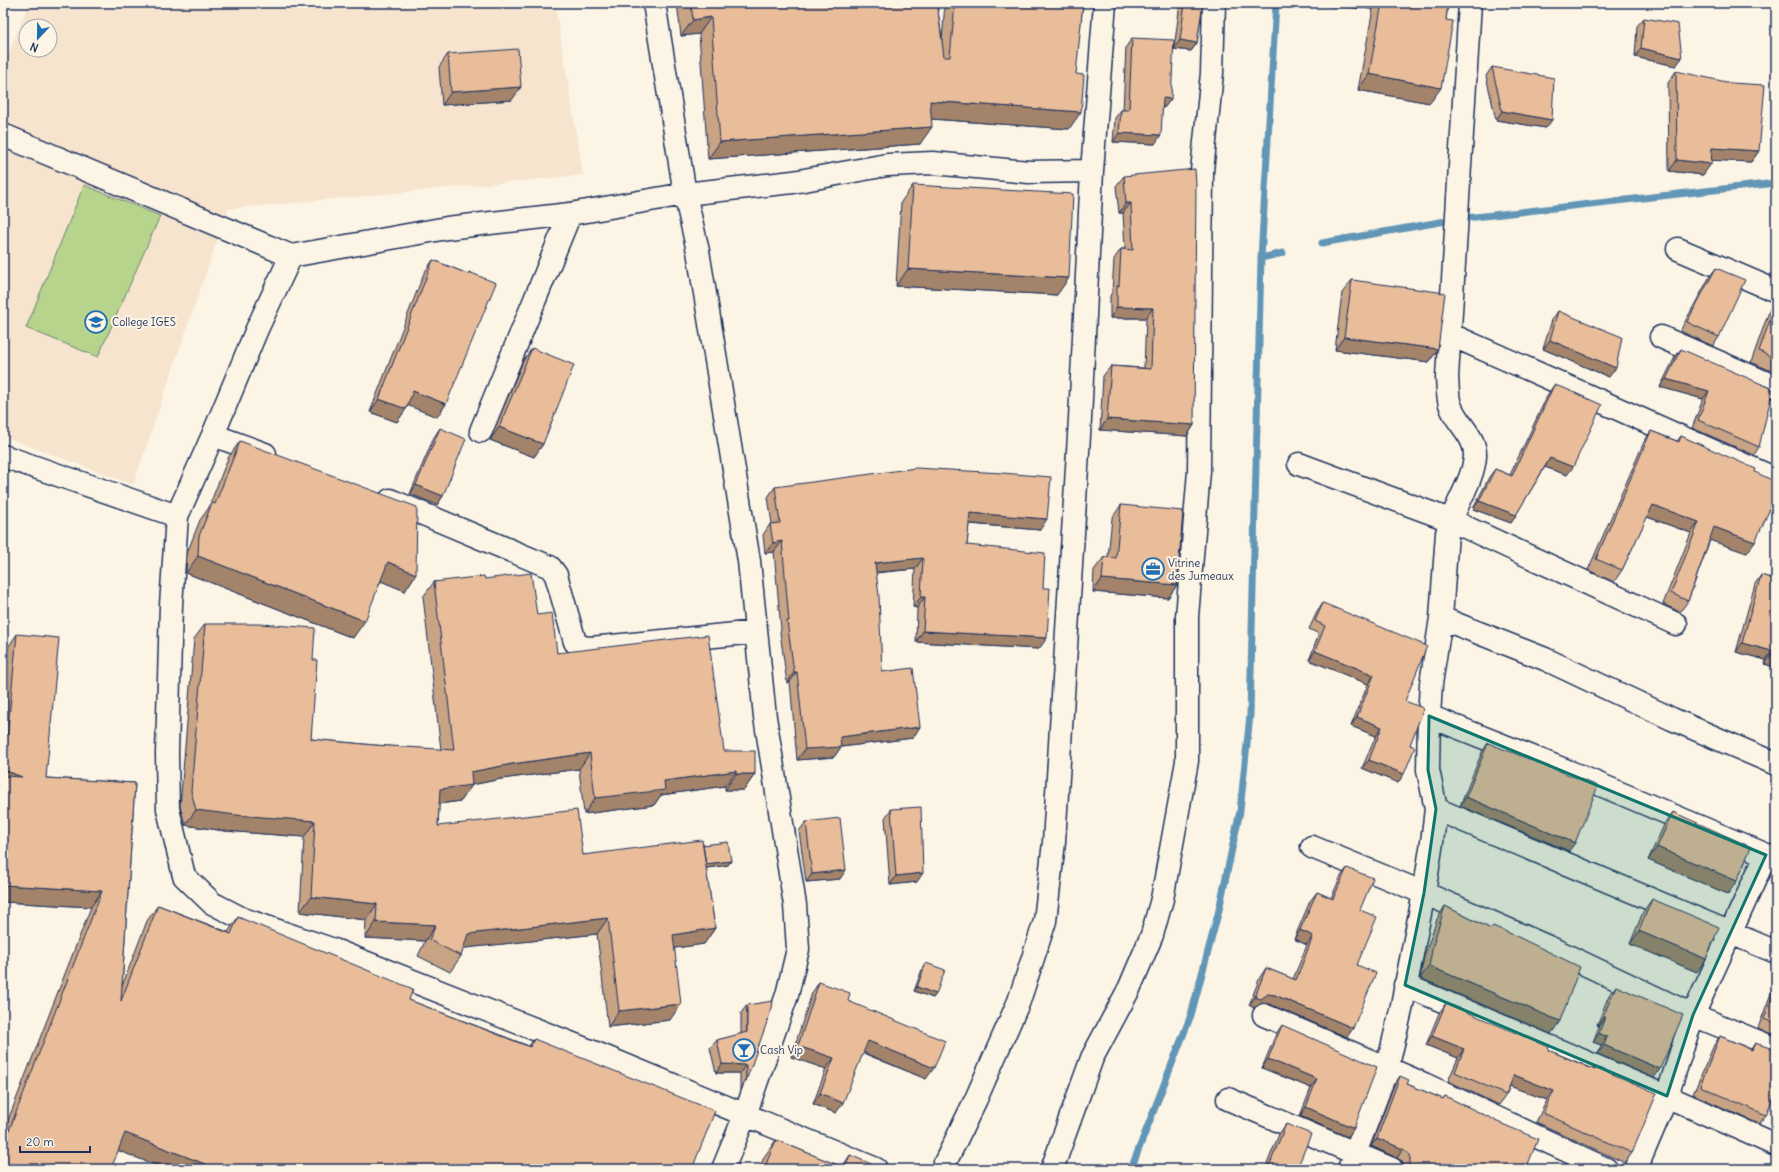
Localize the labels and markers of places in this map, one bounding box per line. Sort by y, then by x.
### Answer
school or university icon: College IGES [83,309,109,335]
place label: College IGES [112,315,176,329]
office icon: Vitrine des Jumeaux [1140,556,1166,582]
place label: Vitrine des Jumeaux [1168,556,1234,583]
bar icon: Cash Vip [731,1037,757,1063]
place label: Cash Vip [760,1043,803,1057]

